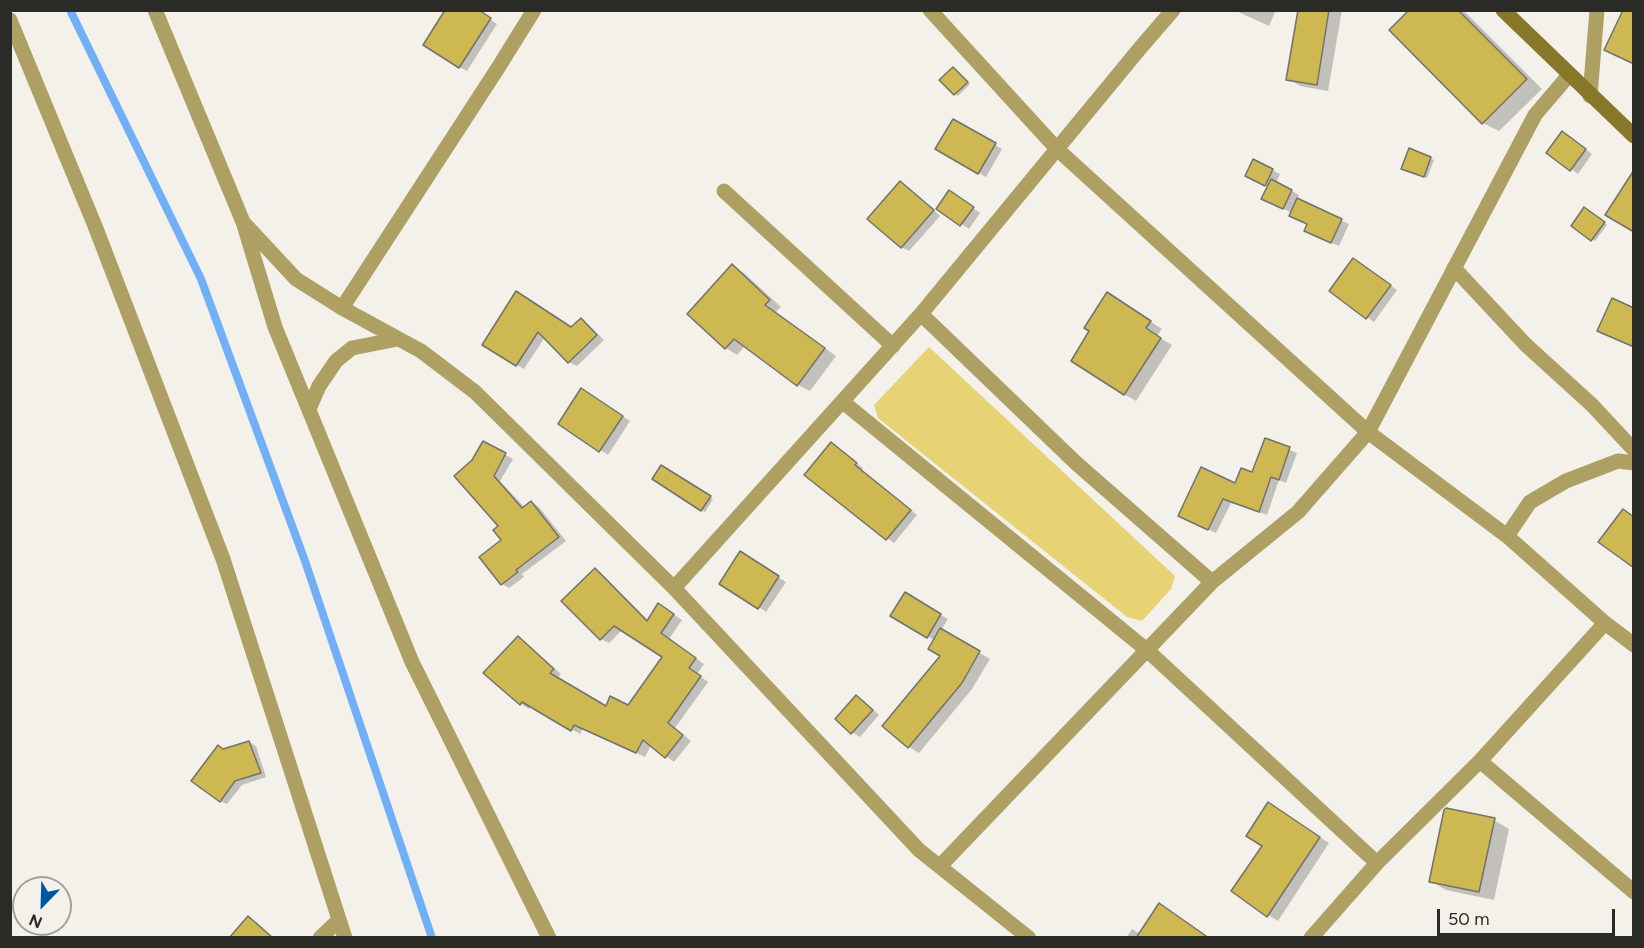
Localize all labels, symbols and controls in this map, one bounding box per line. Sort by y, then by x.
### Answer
north arrow [12,876,72,936]
scale bar [1440,897,1618,935]
text: 50 m [1448,908,1490,930]
text: N [26,910,45,932]

